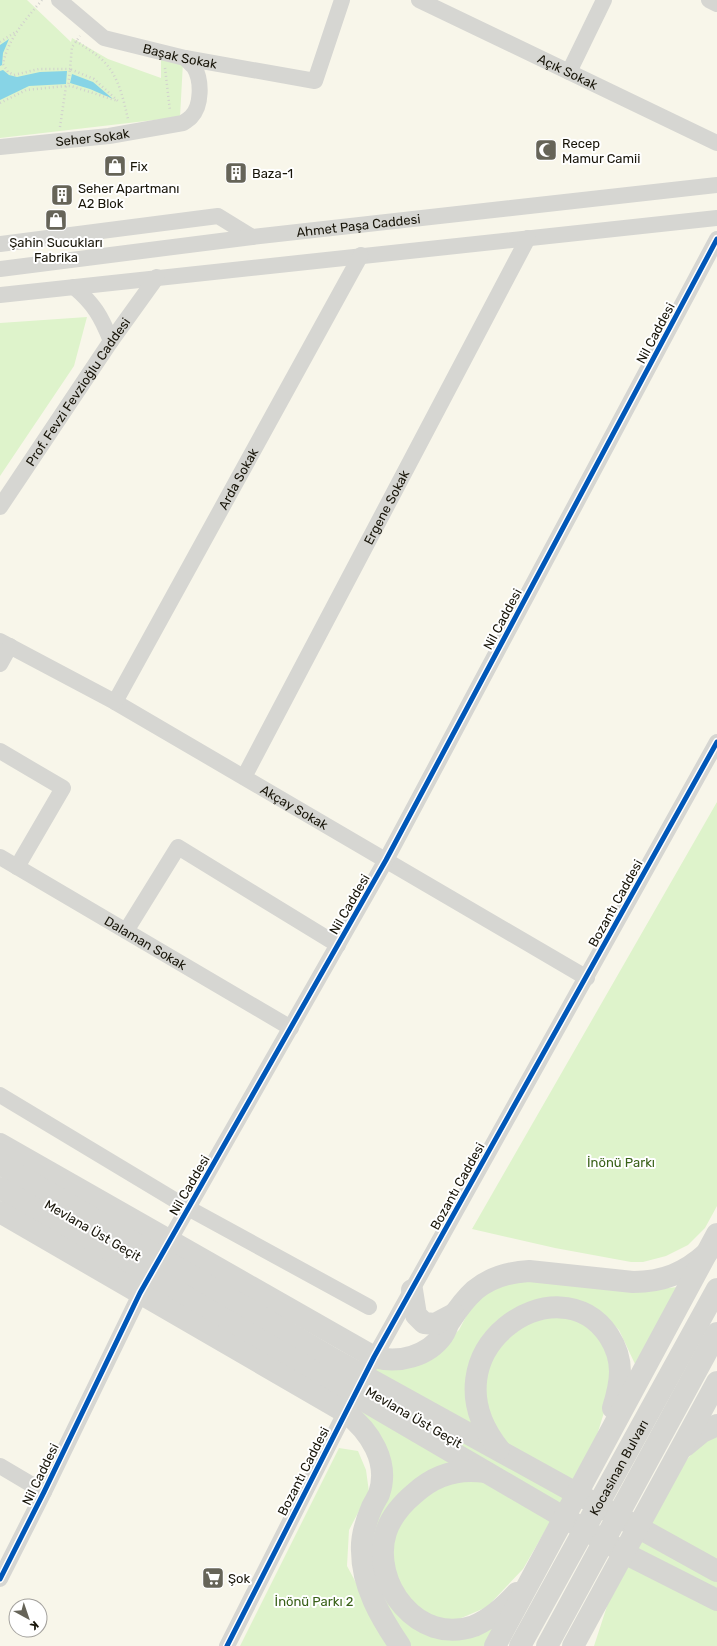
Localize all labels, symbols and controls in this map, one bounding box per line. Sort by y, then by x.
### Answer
street label: Başak Sokak [141,41,218,72]
street label: Açık Sokak [535,51,600,93]
street label: Seher Sokak [55,125,131,149]
place label: Recep Mamur Camii [562,136,640,166]
mosque icon: Recep Mamur Camii [533,137,559,163]
shop icon: Fix [102,153,128,179]
place label: Fix [130,159,148,174]
building icon: Baza-1 [223,160,249,186]
place label: Baza-1 [252,166,293,181]
place label: Seher Apartmanı A2 Blok [78,181,179,211]
building icon: Seher Apartmanı A2 Blok [49,182,75,208]
shop icon: Şahin Sucukları Fabrika [43,207,69,233]
street label: Ahmet Paşa Caddesi [296,211,421,240]
place label: Şahin Sucukları Fabrika [9,235,103,265]
street label: Nil Caddesi [633,300,678,366]
street label: Prof. Fevzi Fevzioğlu Caddesi [23,315,133,469]
street label: Arda Sokak [215,445,261,512]
street label: Ergene Sokak [361,467,413,547]
street label: Nil Caddesi [480,586,525,652]
street label: Akçay Sokak [258,782,331,833]
street label: Bozantı Caddesi [585,857,646,949]
street label: Nil Caddesi [326,872,373,937]
street label: Dalaman Sokak [102,913,189,973]
street label: Bozantı Caddesi [427,1140,488,1232]
street label: Nil Caddesi [166,1153,213,1218]
park label: İnönü Parkı [587,1155,655,1170]
street label: Mevlana Üst Geçit [42,1197,144,1264]
street label: Mevlana Üst Geçit [363,1384,465,1451]
street label: Kocasinan Bulvarı [587,1417,651,1518]
street label: Bozantı Caddesi [275,1424,332,1518]
street label: Nil Caddesi [19,1441,62,1508]
supermarket icon: Şok [200,1565,226,1591]
place label: Şok [228,1571,251,1586]
park label: İnönü Parkı 2 [275,1594,353,1609]
north arrow [8,1598,48,1638]
text: K [27,1618,41,1633]

